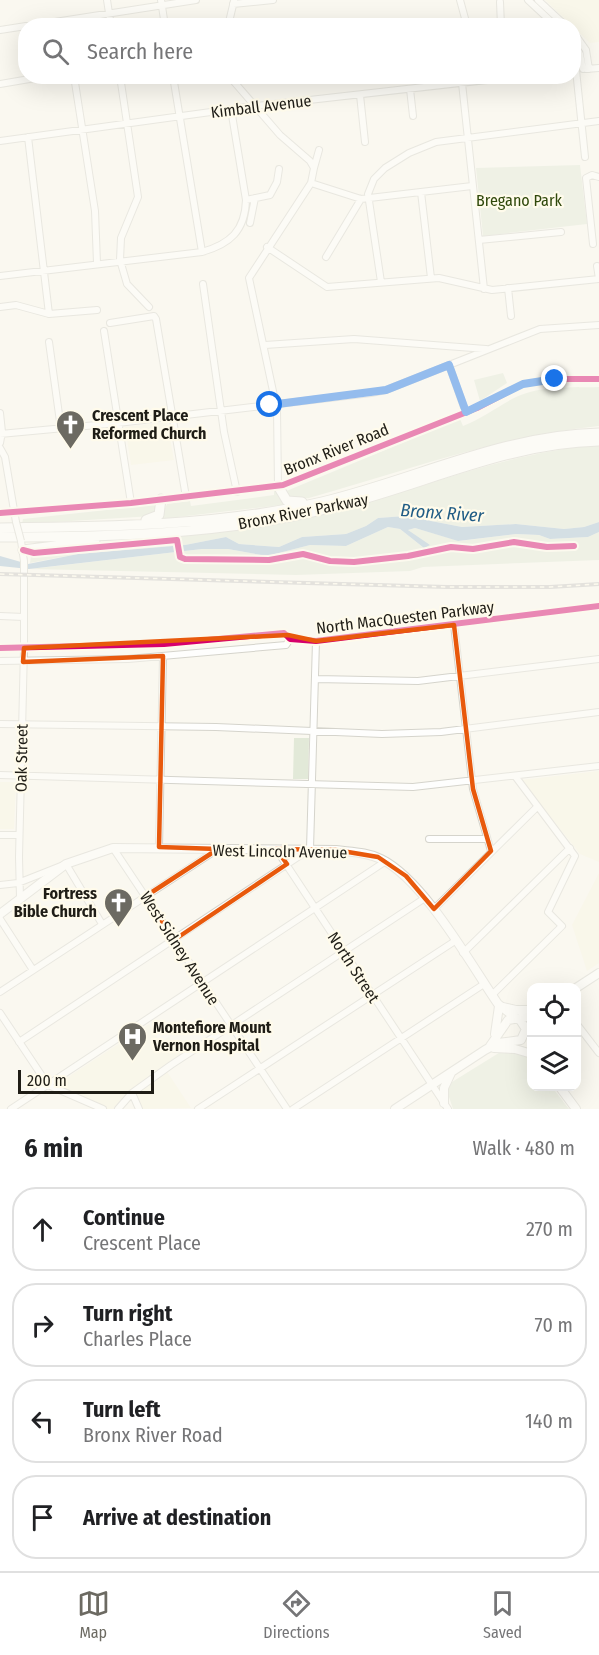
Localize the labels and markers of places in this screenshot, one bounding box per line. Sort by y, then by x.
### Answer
place label: Crescent Place Reformed Church [92,406,206,443]
church icon: Crescent Place Reformed Church [55,408,87,450]
place label: Fortress Bible Church [14,884,97,921]
church icon: Fortress Bible Church [102,886,134,928]
place label: Montefiore Mount Vernon Hospital [152,1018,272,1055]
hospital icon: Montefiore Mount Vernon Hospital [116,1020,148,1062]

